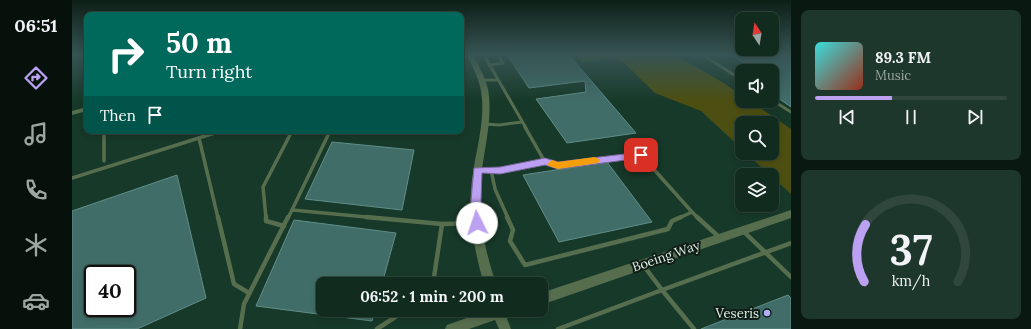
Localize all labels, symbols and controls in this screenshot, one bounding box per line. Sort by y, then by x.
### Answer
north arrow [735,12,779,56]
map controls [735,12,779,212]
text: 06:51 [14,14,58,37]
text: 50 m [166,25,232,61]
icon: right [100,28,152,80]
text: 89.3 FM [875,48,931,67]
text: Turn right [166,60,252,83]
icon: directions [22,64,50,92]
button: sound [735,64,779,108]
text: Music [875,67,911,84]
icon: arrive [144,104,166,126]
text: Then [100,106,136,125]
icon: previous [836,106,858,128]
icon: pause [900,106,922,128]
icon: next [964,106,986,128]
button: search [735,116,779,160]
icon: music [22,120,50,148]
pin [624,138,658,172]
icon: arrive [630,144,652,166]
button: layers [735,168,779,212]
icon: phone [22,176,50,204]
position arrow [456,202,498,244]
text: 37 [890,223,932,276]
icon: climate [22,231,50,259]
street label: Boeing Way [630,236,702,276]
speed limit sign: 40 [84,265,136,317]
text: km/h [892,272,931,291]
icon: car [22,287,50,315]
text: 06:52 · 1 min · 200 m [360,287,504,306]
place label: Veseris [715,305,759,322]
marker: Veseris [762,308,772,318]

